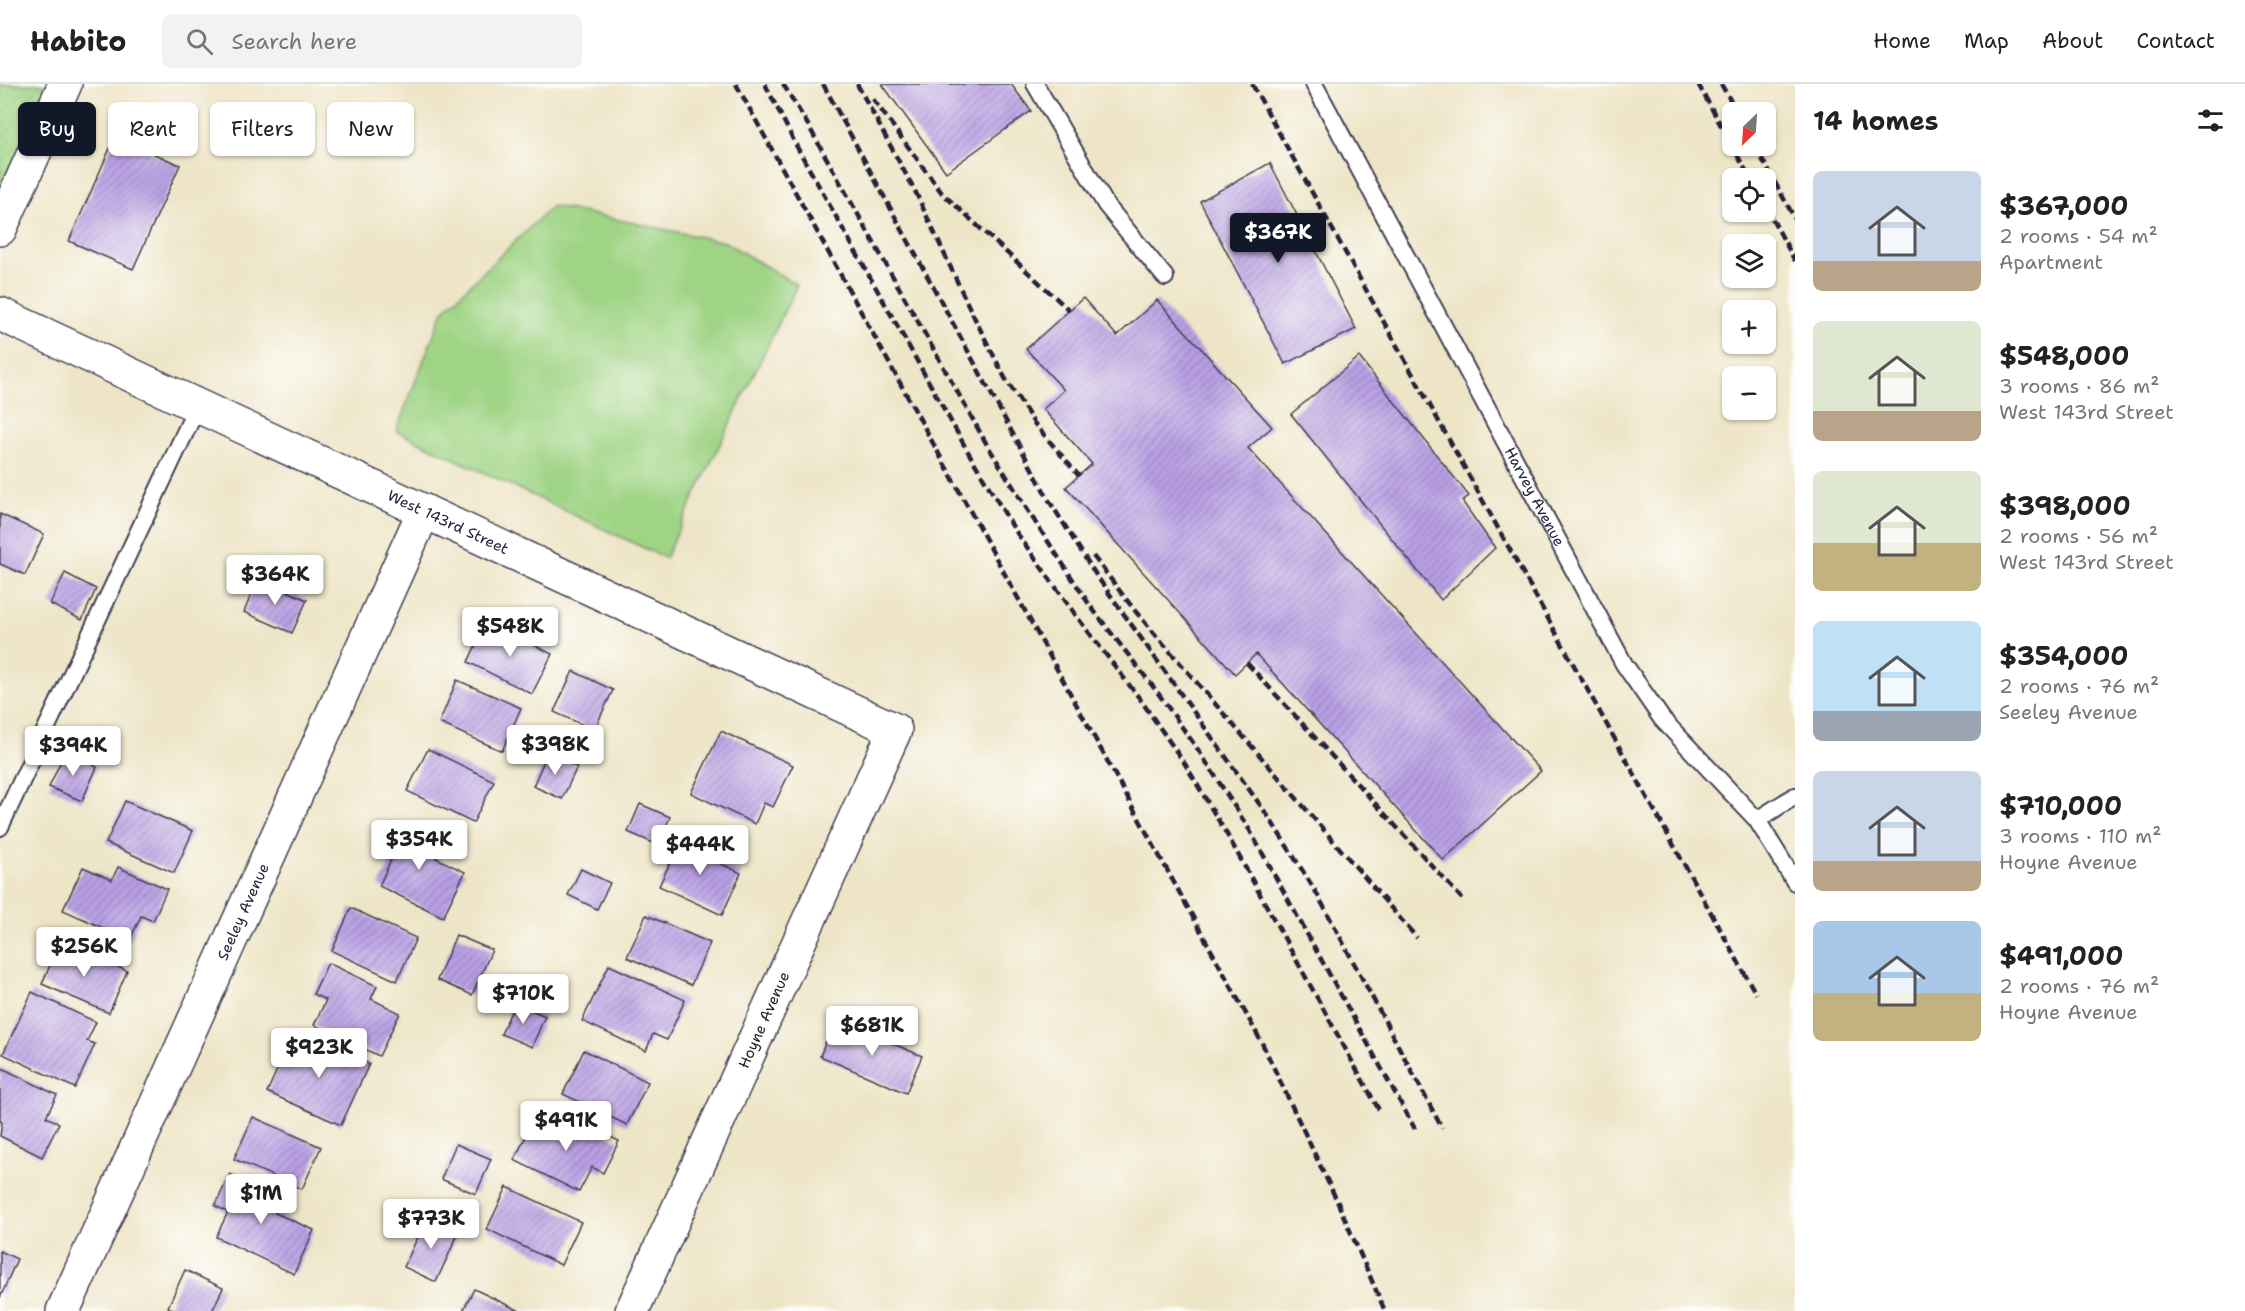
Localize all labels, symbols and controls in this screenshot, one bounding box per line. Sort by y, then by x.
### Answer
search box [162,14,582,68]
text: Habito [30,22,126,60]
icon: search [183,25,216,58]
text: Search here [231,27,357,56]
text: Home [1873,27,1931,55]
text: Map [1964,27,2009,55]
text: About [2042,27,2103,55]
text: Contact [2136,27,2215,55]
chip: Buy [18,102,96,156]
chip: Rent [108,102,198,156]
chip: Filters [210,102,315,156]
chip: New [327,102,414,156]
north arrow [1722,102,1776,156]
map controls [1722,102,1776,420]
text: 14 homes [1813,103,1939,138]
icon: filters [2194,104,2227,137]
button: locate [1722,168,1776,222]
text: $367,000 [1999,188,2129,223]
icon: home [1861,195,1933,267]
pin: $367K [1236,213,1320,264]
text: $367K [1244,219,1312,245]
text: 2 rooms · 54 m² [1999,223,2158,249]
button: layers [1722,234,1776,288]
text: Apartment [1999,249,2103,275]
button: + [1722,300,1776,354]
text: $548,000 [1999,338,2129,373]
icon: home [1861,345,1933,417]
button: − [1722,366,1776,420]
text: 3 rooms · 86 m² [1999,373,2159,399]
text: West 143rd Street [1999,399,2174,425]
street label: Harvey Avenue [1500,444,1569,550]
street label: West 143rd Street [384,485,512,559]
text: $398,000 [1999,488,2131,523]
icon: home [1861,495,1933,567]
text: 2 rooms · 56 m² [1999,523,2158,549]
text: West 143rd Street [1999,549,2174,575]
pin: $364K [233,555,317,606]
text: $364K [240,561,310,587]
pin: $548K [468,607,552,658]
text: $548K [476,613,544,639]
text: $354,000 [1999,638,2129,673]
icon: home [1861,645,1933,717]
text: 2 rooms · 76 m² [1999,673,2159,699]
text: Seeley Avenue [1999,699,2138,725]
pin: $398K [513,725,597,776]
pin: $394K [31,726,115,777]
text: $398K [521,731,589,757]
text: $394K [39,732,107,758]
text: $710,000 [1999,788,2122,823]
icon: home [1861,795,1933,867]
pin: $354K [377,820,461,871]
text: 3 rooms · 110 m² [1999,823,2162,849]
pin: $444K [658,825,742,876]
text: $354K [385,826,453,852]
text: $444K [665,831,735,857]
text: Hoyne Avenue [1999,849,2138,875]
street label: Seeley Avenue [213,860,274,963]
pin: $256K [42,927,126,978]
text: $256K [50,933,118,959]
text: $491,000 [1999,938,2123,973]
icon: home [1861,945,1933,1017]
street label: Hoyne Avenue [734,968,794,1072]
text: 2 rooms · 76 m² [1999,973,2159,999]
pin: $710K [481,974,565,1025]
text: $710K [492,980,554,1006]
text: Hoyne Avenue [1999,999,2138,1025]
pin: $681K [830,1006,914,1057]
text: $681K [840,1012,904,1038]
pin: $923K [277,1028,361,1079]
text: $923K [285,1034,353,1060]
pin: $491K [524,1101,608,1152]
text: $491K [534,1107,598,1133]
pin: $1M [232,1174,290,1225]
text: $1M [240,1180,282,1206]
pin: $773K [389,1199,473,1250]
text: $773K [397,1205,465,1231]

